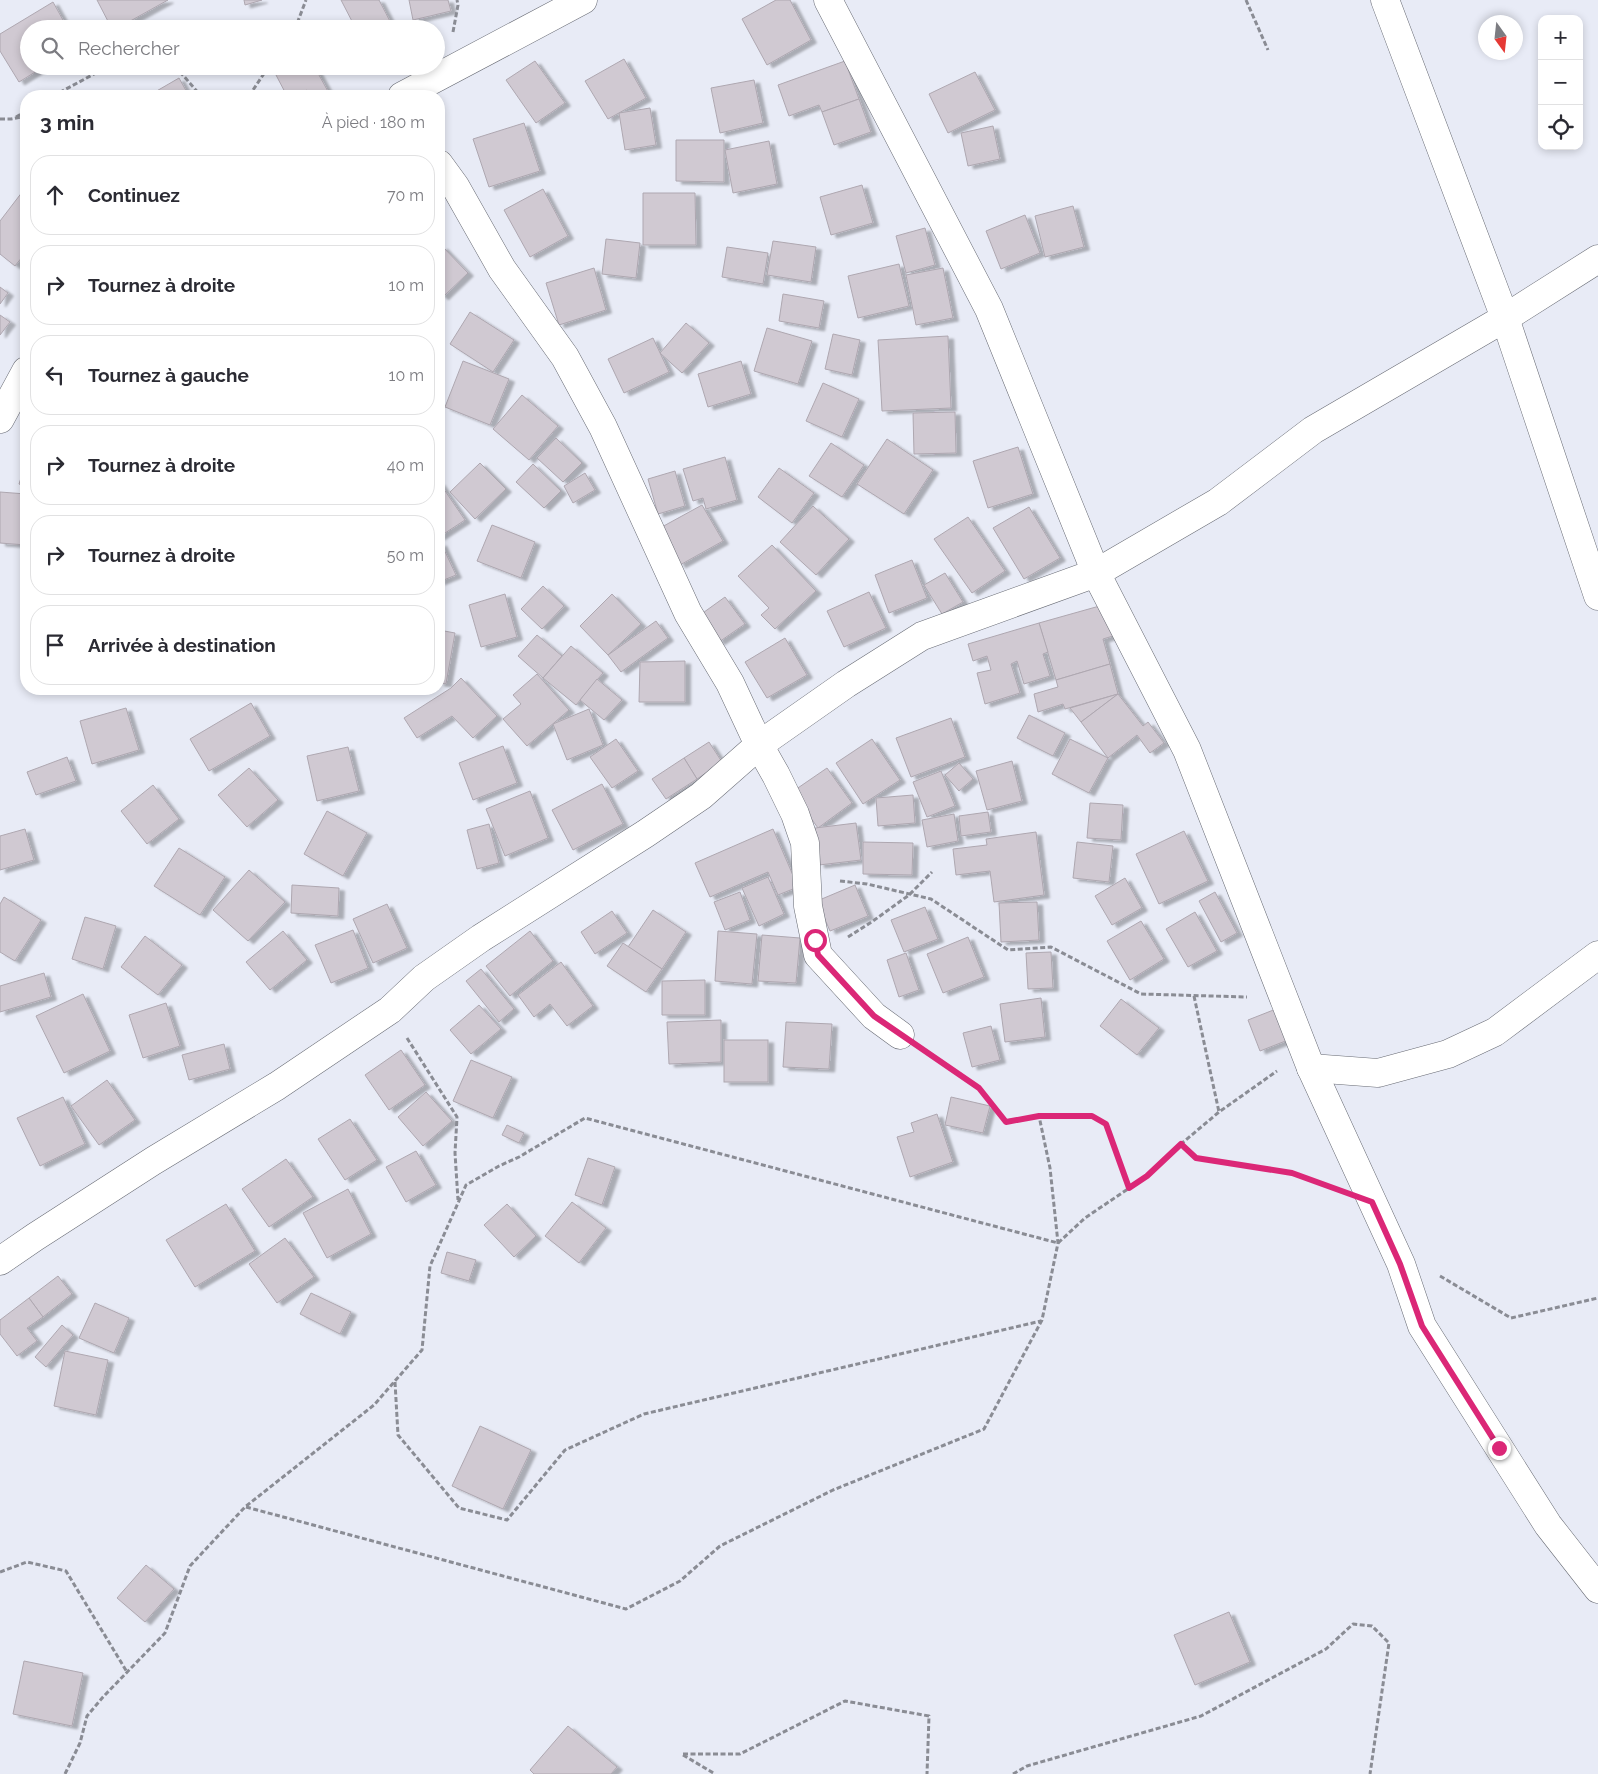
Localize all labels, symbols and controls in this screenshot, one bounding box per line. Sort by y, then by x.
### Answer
north arrow [1478,15,1523,60]
map controls [1538,15,1583,150]
button: + [1538,15,1583,60]
search box [20,20,445,75]
icon: search [38,34,66,62]
text: Rechercher [78,37,180,59]
button: − [1538,60,1583,105]
button: locate [1538,105,1583,150]
text: 3 min [40,110,94,135]
text: À pied · 180 m [322,113,425,132]
icon: ahead [41,181,69,209]
text: Continuez [88,184,180,206]
text: 70 m [387,186,424,205]
icon: right [41,271,69,299]
text: Tournez à droite [88,274,235,296]
text: 10 m [389,276,424,295]
icon: left [41,361,69,389]
text: Tournez à gauche [88,364,249,386]
text: 10 m [389,366,424,385]
icon: right [41,451,69,479]
text: Tournez à droite [88,454,235,476]
text: 40 m [387,456,424,475]
icon: right [41,541,69,569]
text: Tournez à droite [88,544,235,566]
text: 50 m [387,546,424,565]
icon: arrive [41,631,69,659]
text: Arrivée à destination [88,634,276,656]
route start [804,929,827,952]
route end [1488,1437,1511,1460]

